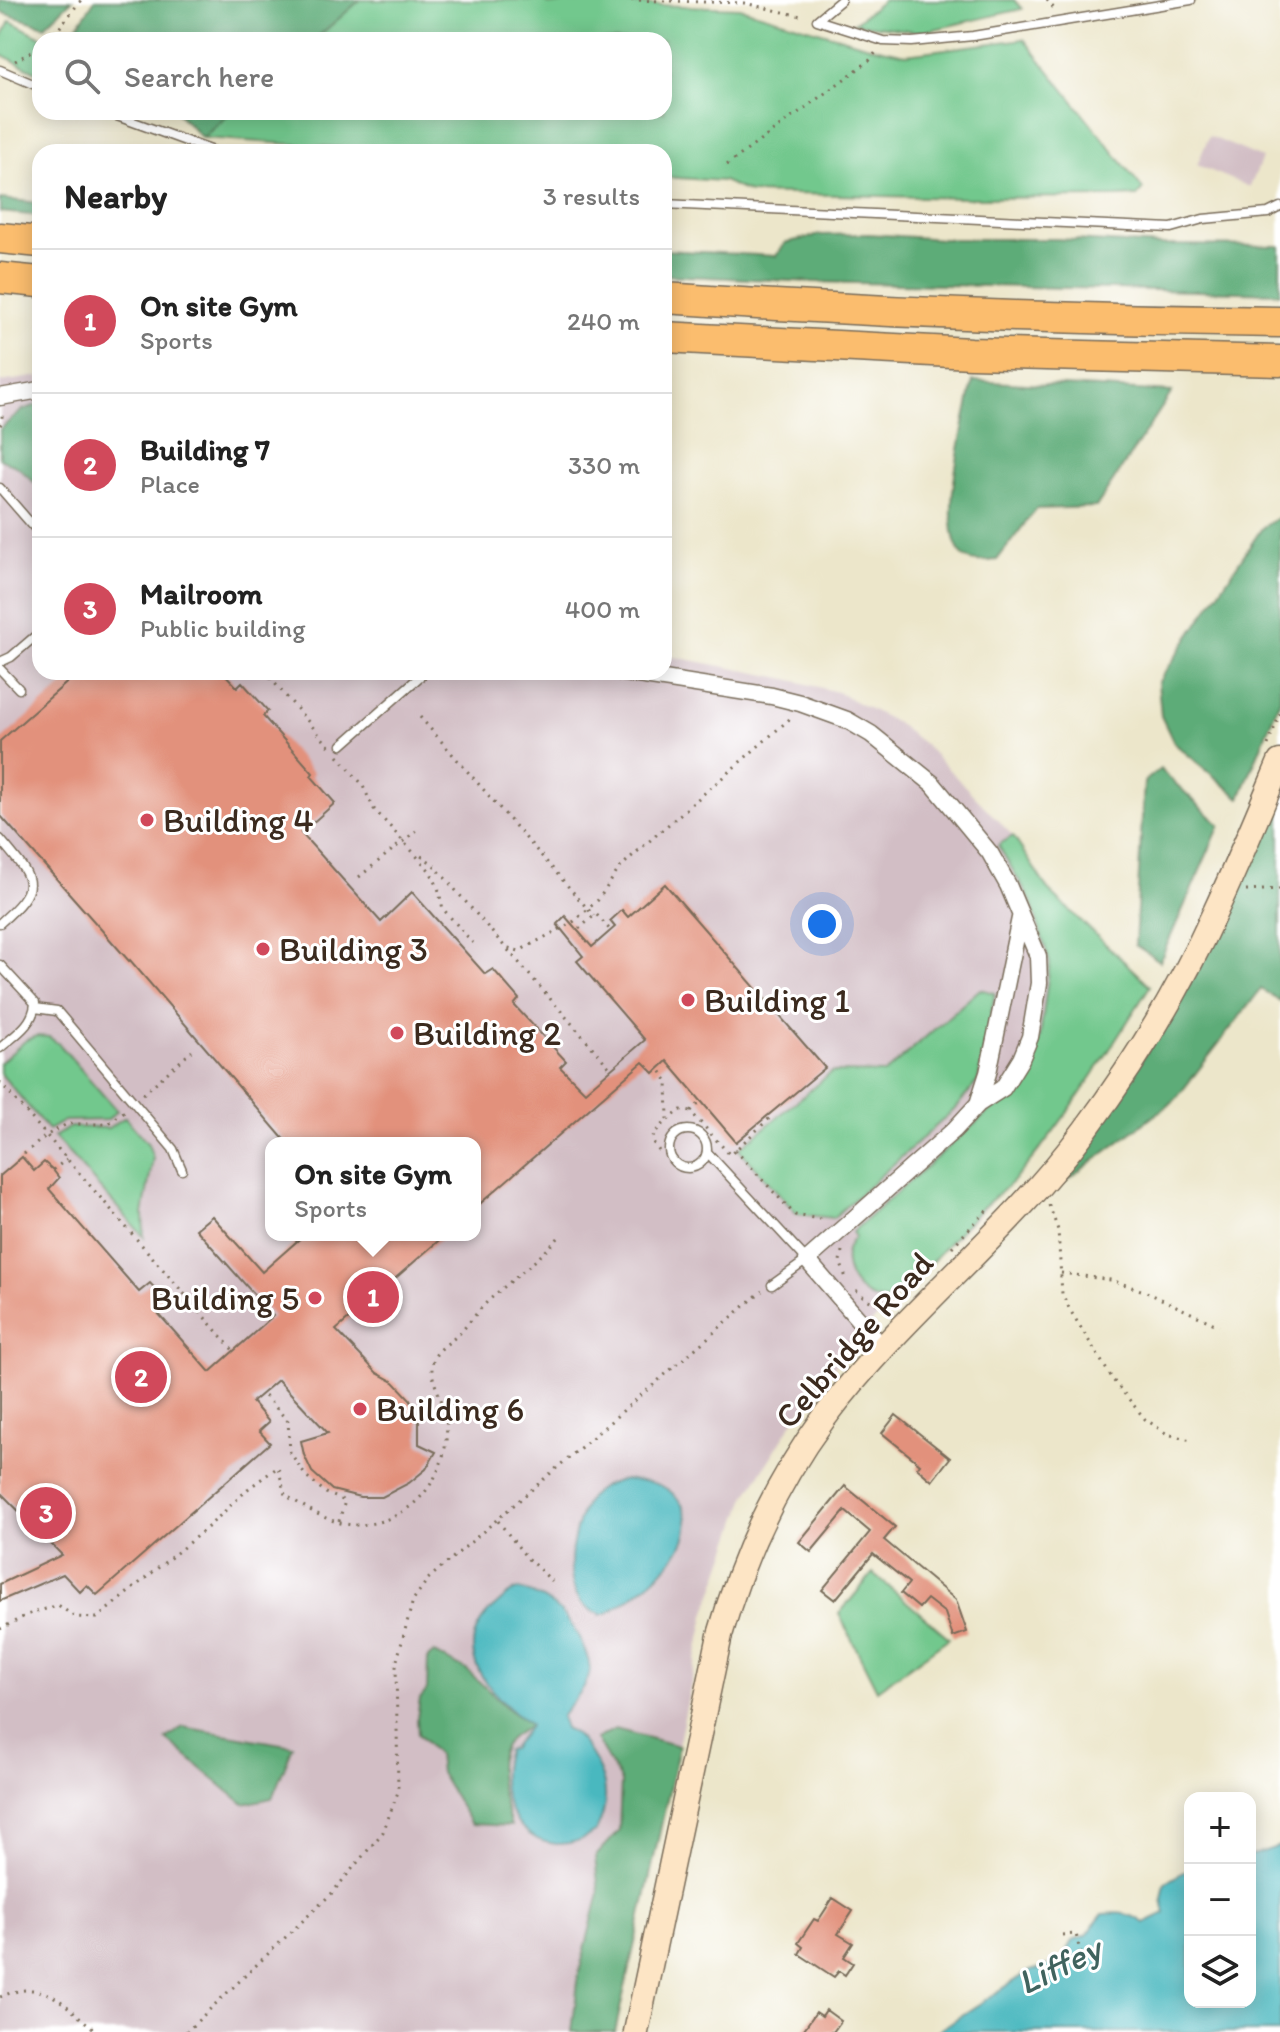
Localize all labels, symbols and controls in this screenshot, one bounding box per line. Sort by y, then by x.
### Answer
search box [32,32,672,120]
icon: search [60,54,104,98]
text: Search here [124,58,274,95]
text: Nearby [64,176,167,217]
text: 3 results [543,180,640,212]
text: On site Gym [140,287,298,324]
text: 1 [84,305,96,337]
text: 240 m [567,305,640,337]
text: Sports [140,324,213,356]
text: Building 7 [140,431,270,468]
text: 2 [83,449,97,481]
text: 330 m [568,449,640,481]
text: Place [140,468,200,500]
text: Mailroom [140,575,263,612]
text: 3 [83,593,97,625]
text: 400 m [565,593,640,625]
text: Public building [140,612,306,644]
place label: Building 4 [163,800,314,841]
marker: Building 4 [138,811,156,829]
your location [802,904,842,944]
place label: Building 3 [279,929,428,970]
marker: Building 3 [254,940,272,958]
place label: Building 1 [704,980,850,1021]
marker: Building 1 [679,991,697,1009]
place label: Building 2 [413,1013,561,1054]
marker: Building 2 [388,1024,406,1042]
popup [265,1137,481,1241]
text: On site Gym [294,1155,452,1192]
text: Sports [294,1192,367,1224]
street label: Celbridge Road [766,1243,942,1437]
pin: 1 [347,1267,399,1327]
place label: Building 5 [151,1278,299,1319]
marker: Building 5 [306,1289,324,1307]
pin: 2 [115,1347,167,1407]
place label: Building 6 [376,1389,524,1430]
marker: Building 6 [351,1400,369,1418]
pin: 3 [20,1483,72,1543]
map controls [1184,1792,1256,2008]
button: + [1184,1792,1256,1864]
button: − [1184,1864,1256,1936]
water label: Liffey [1010,1925,1111,2004]
button: layers [1184,1936,1256,2008]

